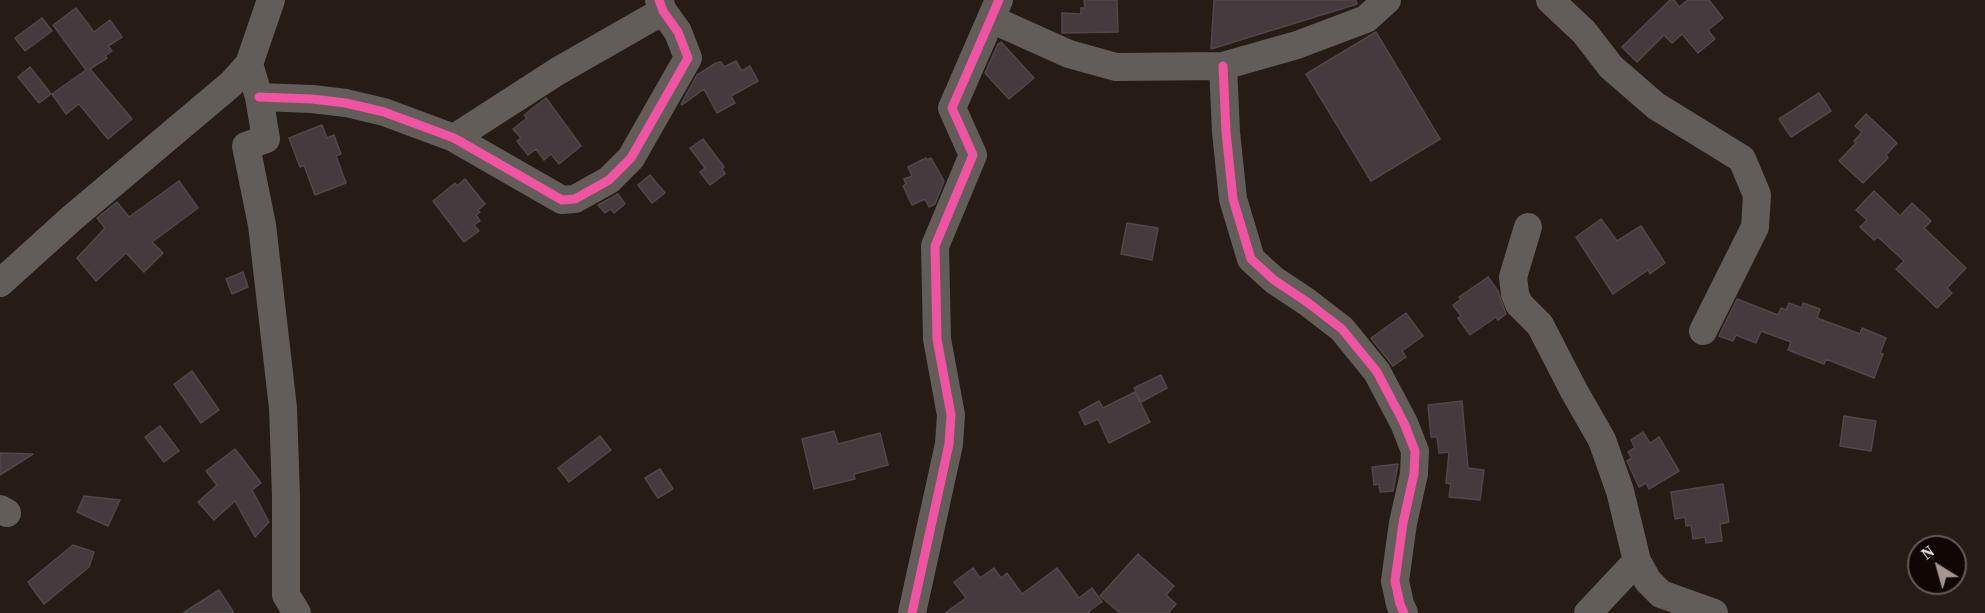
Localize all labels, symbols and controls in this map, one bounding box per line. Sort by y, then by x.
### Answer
north arrow [1907,535,1967,595]
text: N [1916,540,1939,565]

